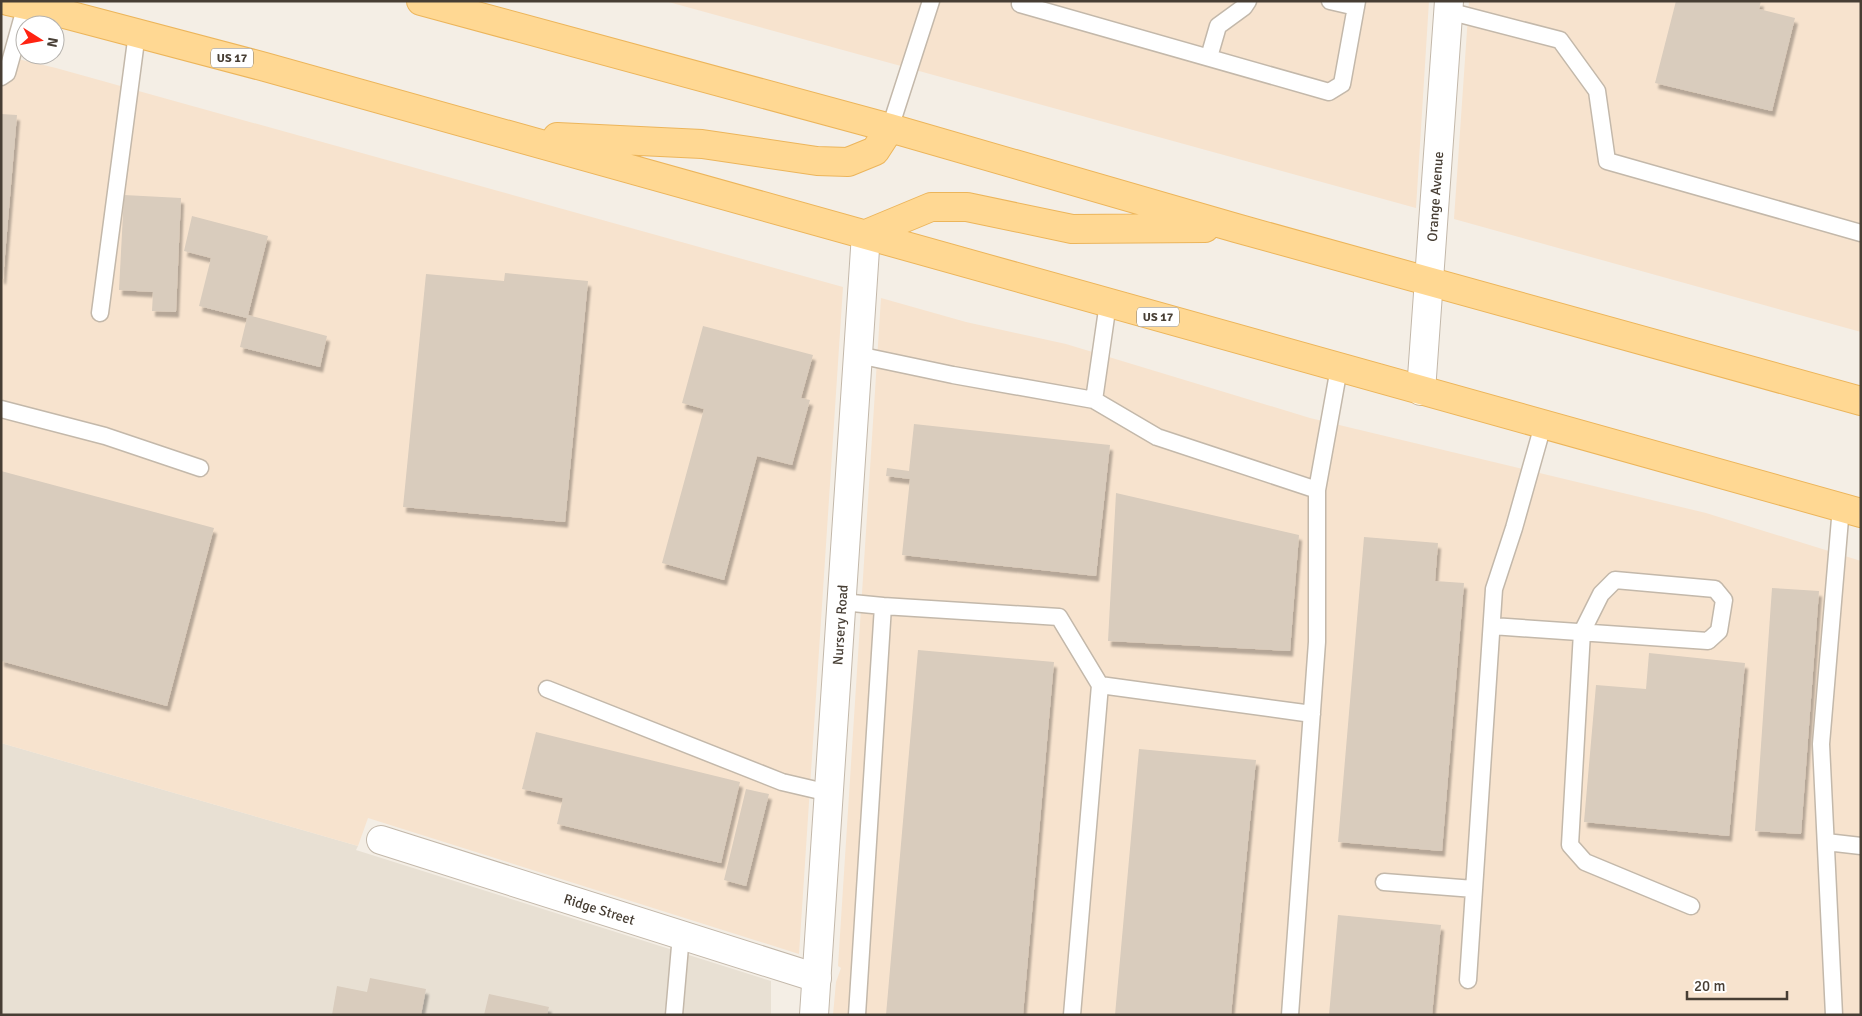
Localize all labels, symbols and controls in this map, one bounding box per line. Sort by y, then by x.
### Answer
north arrow [15,15,65,65]
text: N [43,36,62,49]
road number: US 17 [211,48,253,68]
street label: Orange Avenue [1424,151,1447,242]
road number: US 17 [1137,308,1179,326]
street label: Nursery Road [829,584,852,666]
street label: Ridge Street [561,890,637,929]
scale bar [1687,968,1787,1000]
text: 20 m [1694,977,1725,995]

